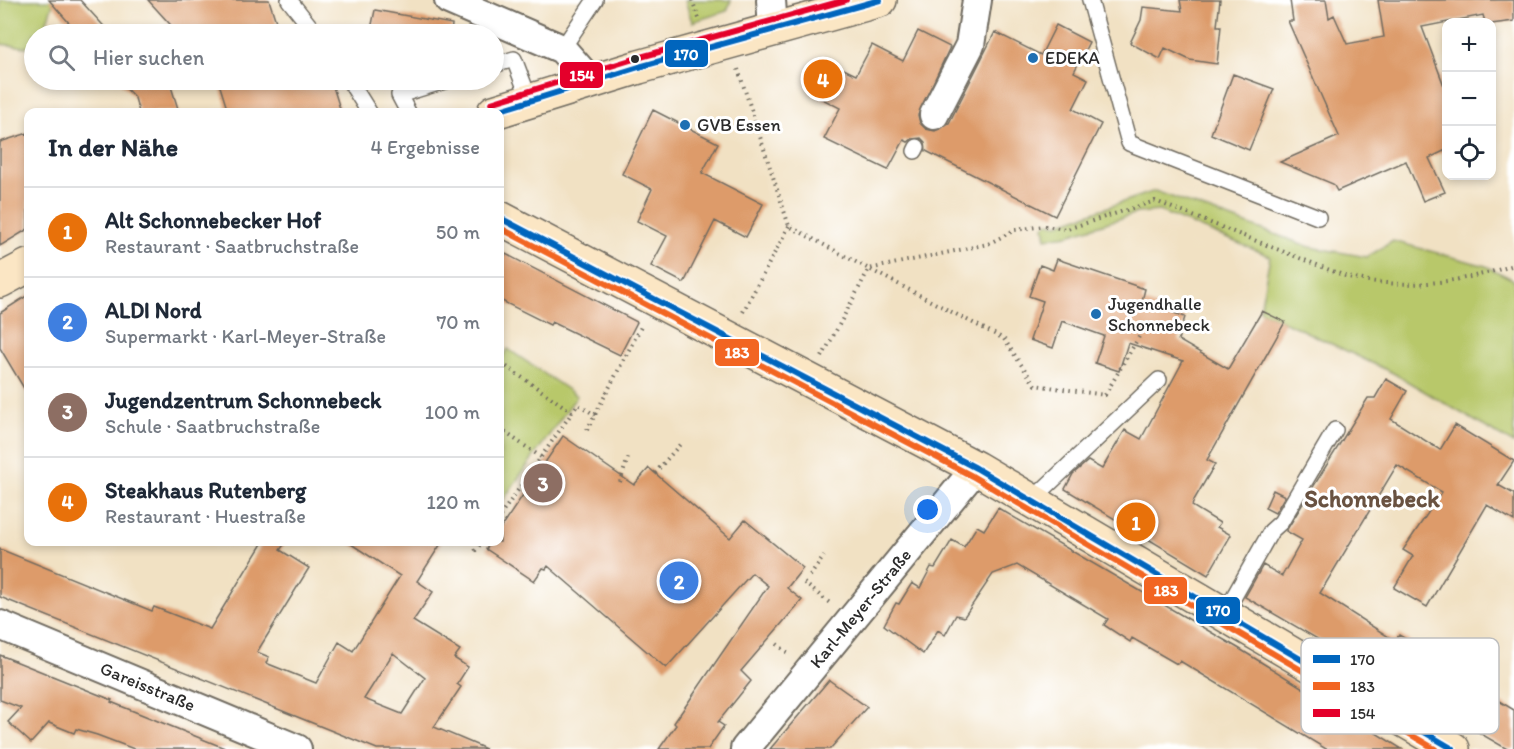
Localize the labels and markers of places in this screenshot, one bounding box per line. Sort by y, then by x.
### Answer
place label: EDEKA [1045,47,1100,69]
marker: EDEKA [1026,51,1040,65]
unlabelled marker [629,53,641,65]
pin: 4 [804,56,842,101]
place label: GVB Essen [697,114,781,136]
marker: GVB Essen [678,118,692,132]
place label: Jugendhalle Schonnebeck [1108,293,1210,336]
marker: Jugendhalle Schonnebeck [1089,307,1103,321]
pin: 3 [524,460,562,506]
pin: 1 [1116,500,1156,544]
pin: 2 [660,558,698,604]

